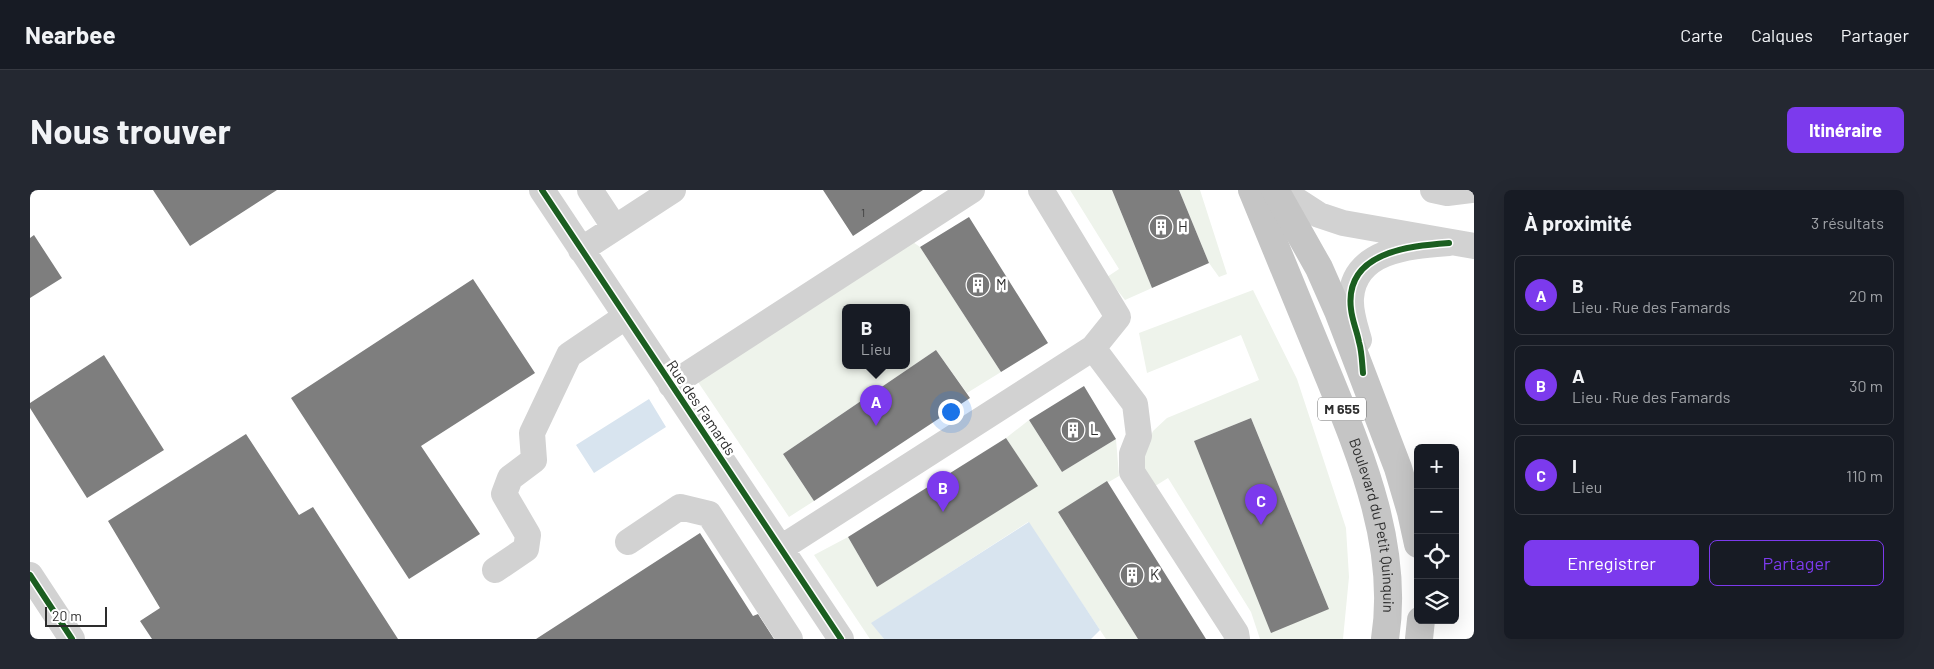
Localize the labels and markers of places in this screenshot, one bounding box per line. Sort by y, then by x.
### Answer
building icon: H [1148,214,1174,240]
place label: H [1178,217,1188,235]
building icon: M [965,272,991,298]
place label: M [996,275,1007,293]
pin: A [860,385,892,426]
building icon: L [1060,417,1086,443]
place label: L [1090,420,1099,438]
pin: B [927,471,959,512]
pin: C [1245,484,1277,525]
building icon: K [1119,562,1145,588]
place label: K [1150,565,1159,583]

